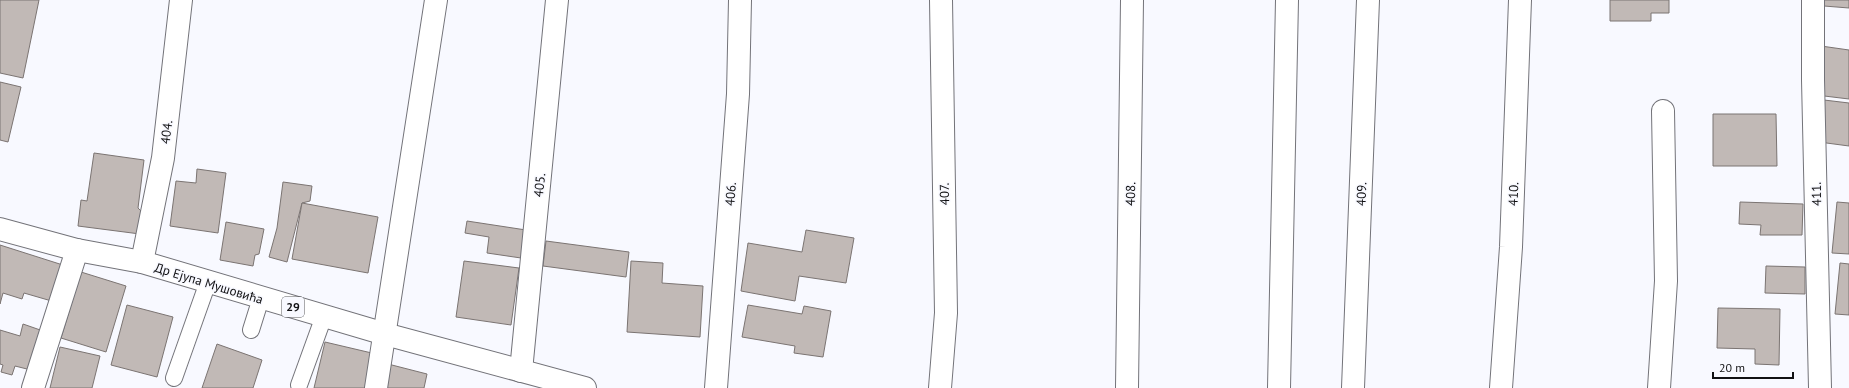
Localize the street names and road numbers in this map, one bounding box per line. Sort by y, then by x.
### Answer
street label: 404. [157,119,176,145]
street label: 405. [530,172,549,198]
street label: 406. [721,181,740,207]
street label: 409. [1353,181,1370,206]
street label: 410. [1505,181,1522,206]
street label: 407. [936,182,953,205]
street label: 408. [1122,182,1139,206]
street label: 411. [1808,182,1825,206]
street label: Др Ејупа Мушовића [153,259,265,308]
road number: 29 [282,297,304,317]

